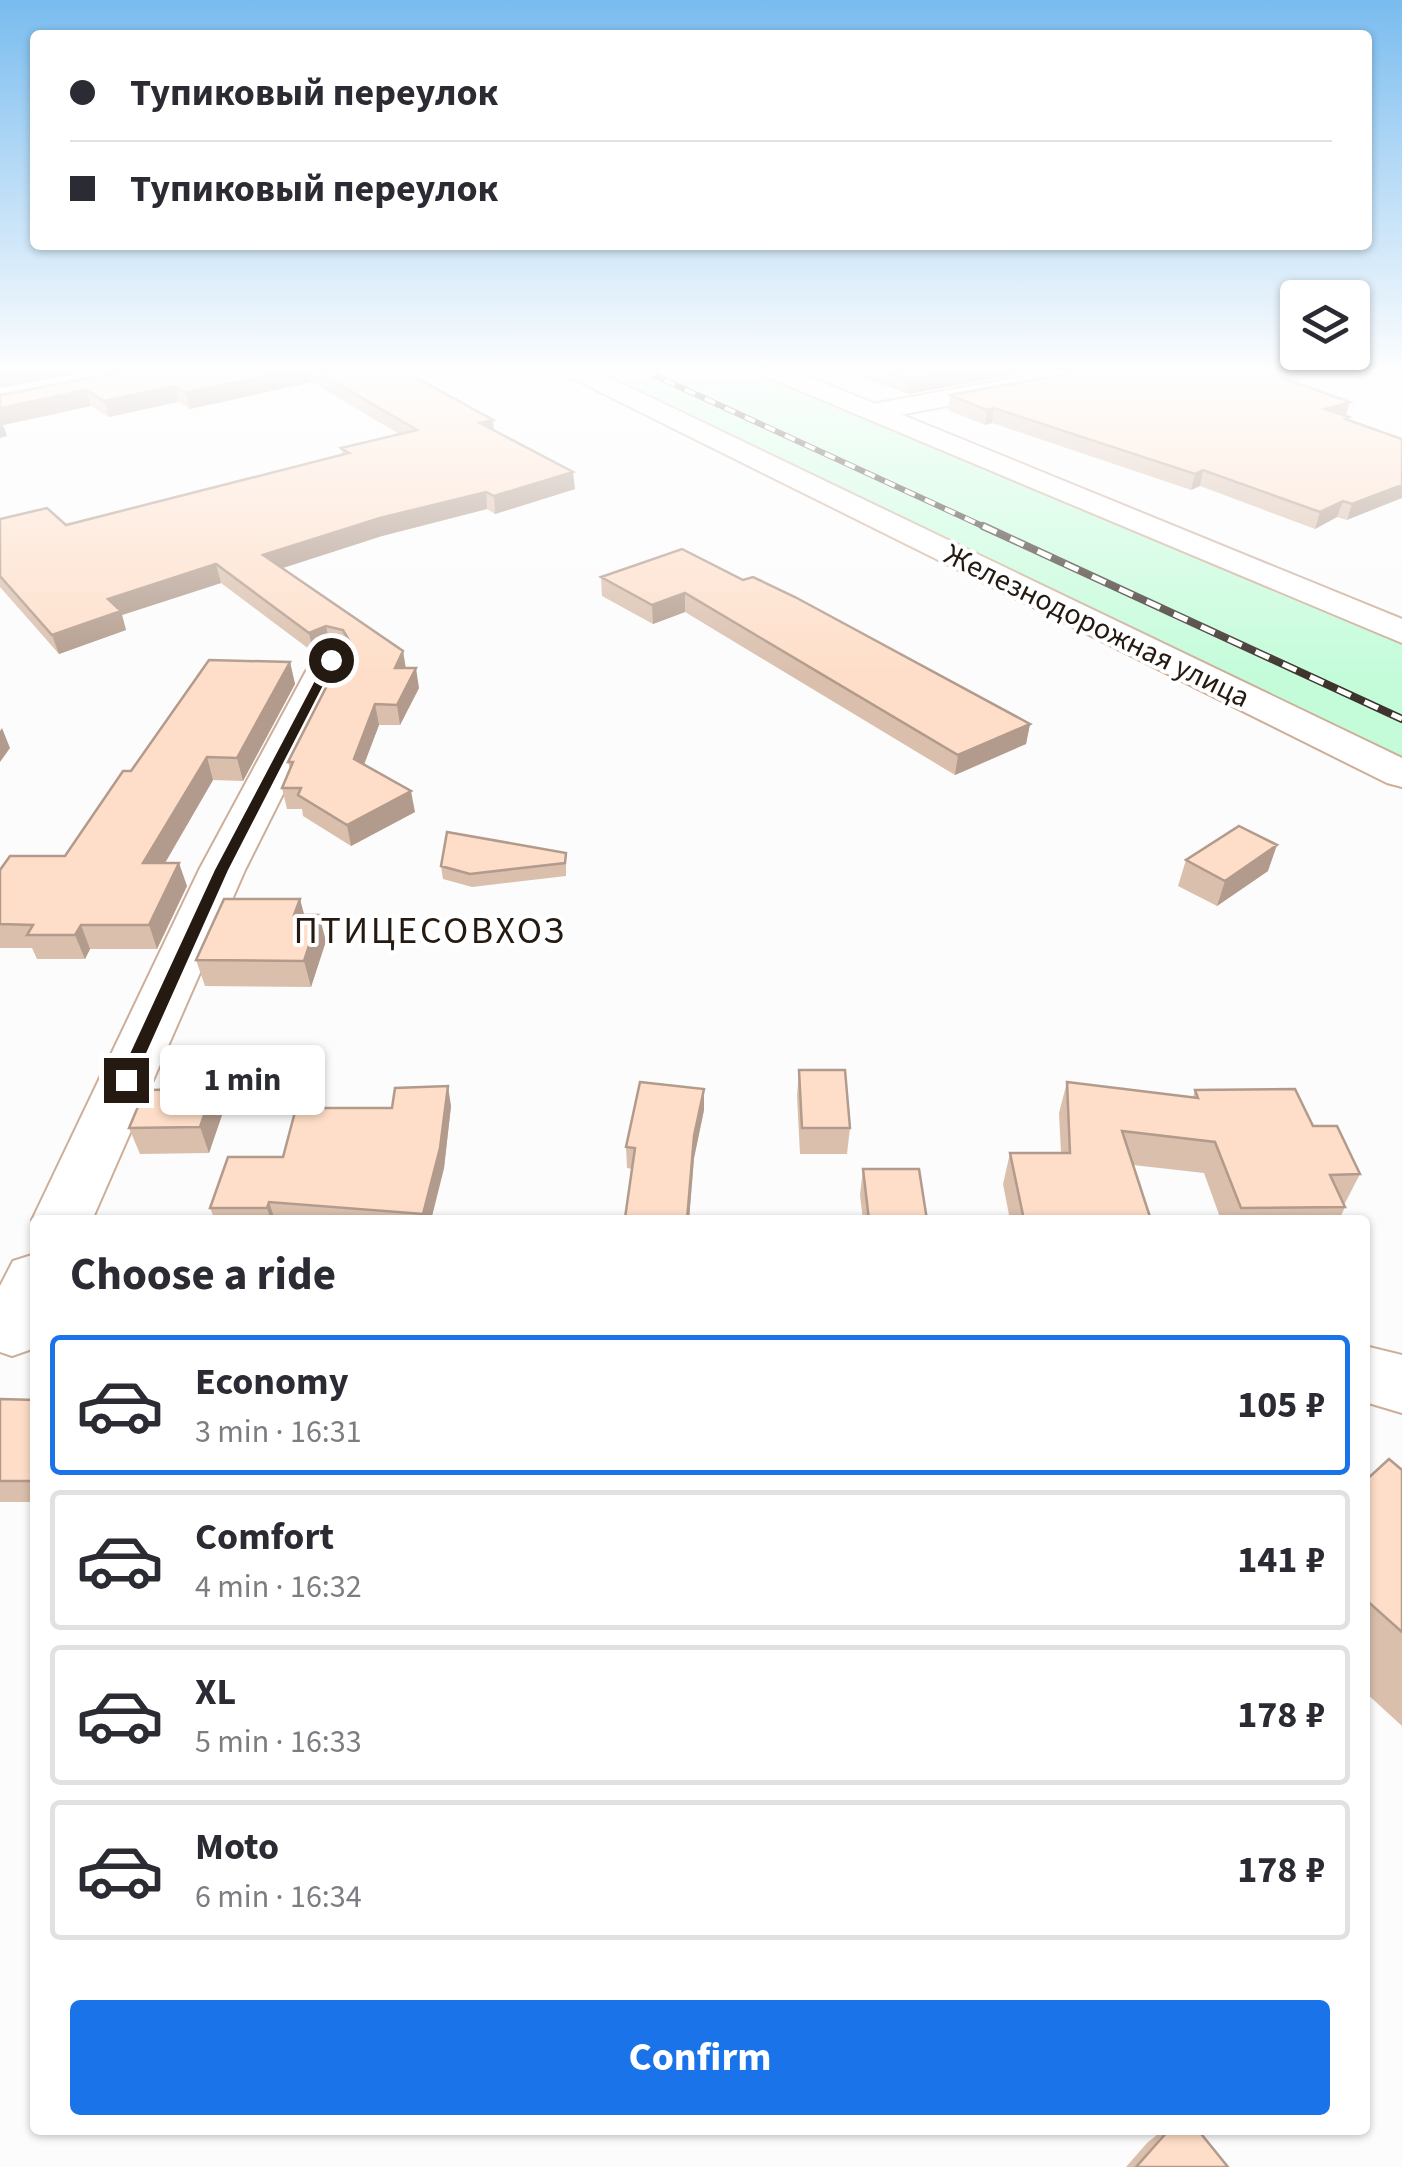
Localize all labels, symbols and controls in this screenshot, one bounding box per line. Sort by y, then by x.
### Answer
text: Тупиковый переулок [130,66,498,120]
text: Тупиковый переулок [130,162,498,216]
map controls [1280,280,1370,370]
button: layers [1280,280,1370,370]
street label: Железнодорожная улица [937,533,1257,719]
route start [309,638,354,683]
district label: ПТИЦЕСОВХОЗ [293,904,567,958]
callout: 1 min [161,1045,326,1115]
text: 1 min [204,1057,281,1103]
route end [104,1058,149,1103]
text: Choose a ride [70,1243,336,1307]
text: Economy [195,1355,348,1409]
icon: car [75,1360,165,1450]
text: 105 ₽ [1237,1378,1325,1432]
text: 3 min · 16:31 [195,1409,362,1455]
text: Comfort [195,1510,334,1564]
icon: car [75,1515,165,1605]
text: 141 ₽ [1237,1533,1325,1587]
text: 4 min · 16:32 [195,1564,362,1610]
text: XL [195,1665,236,1719]
icon: car [75,1670,165,1760]
text: 178 ₽ [1237,1688,1325,1742]
text: 5 min · 16:33 [195,1719,362,1765]
text: Moto [195,1820,279,1874]
icon: car [75,1825,165,1915]
text: 178 ₽ [1237,1843,1325,1897]
text: 6 min · 16:34 [195,1874,362,1920]
button: Confirm [70,2000,1330,2115]

